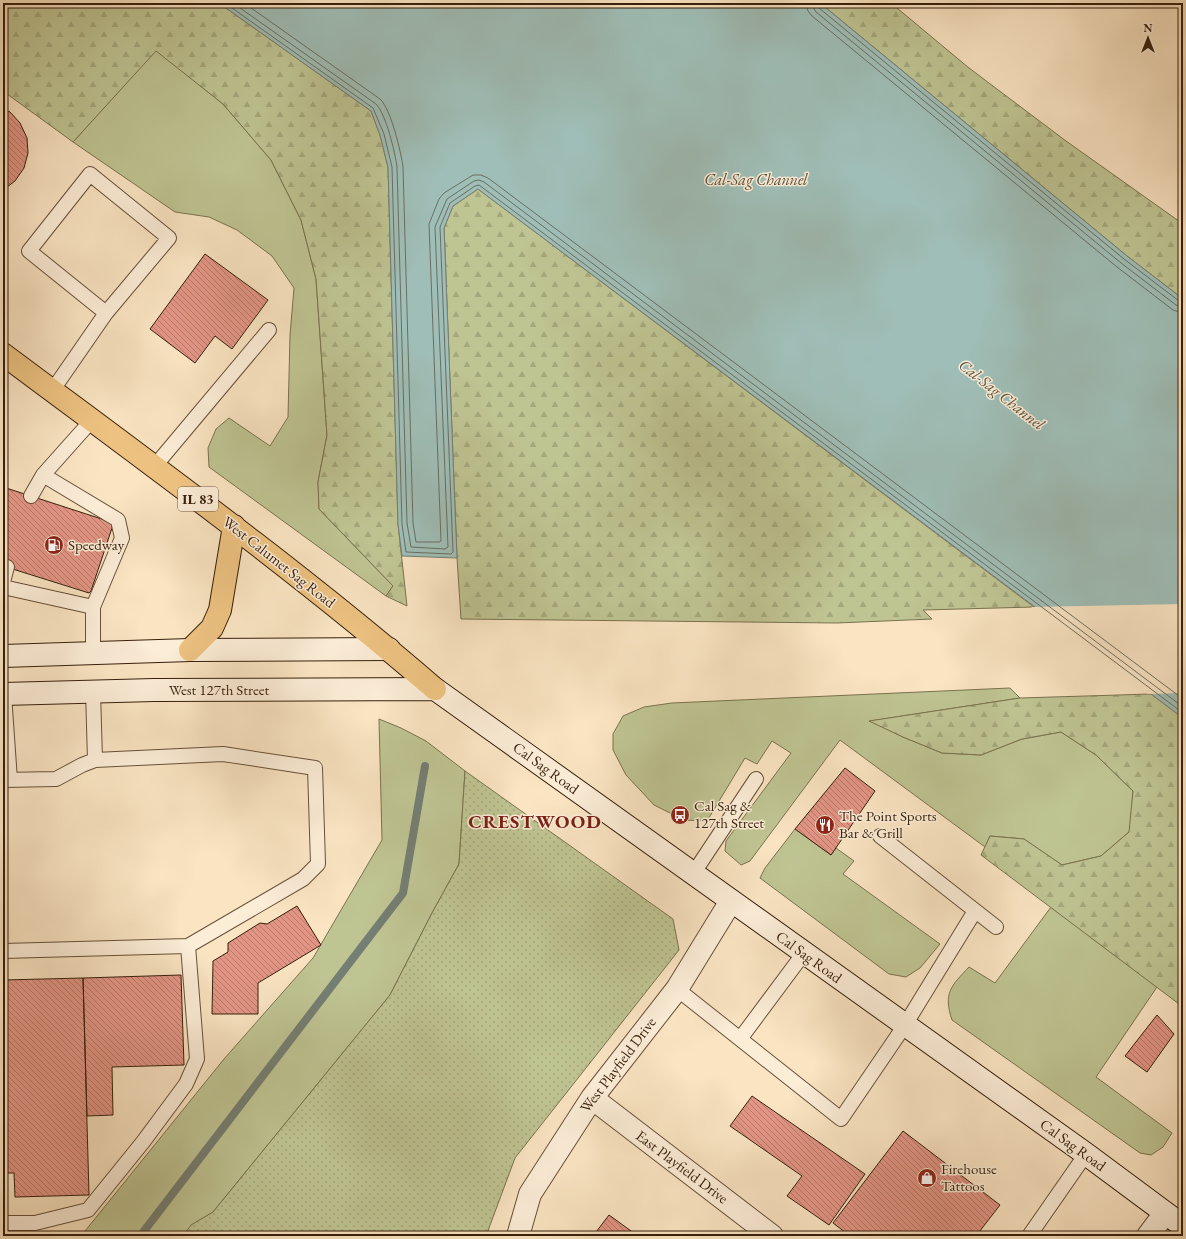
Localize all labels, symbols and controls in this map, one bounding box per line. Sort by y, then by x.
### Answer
north arrow [1128,18,1168,58]
text: N [1144,21,1153,35]
water label: Cal-Sag Channel [704,169,808,190]
water label: Cal-Sag Channel [955,354,1049,435]
road number: IL 83 [178,487,218,511]
street label: West Calumet Sag Road [219,512,340,612]
fuel station icon: Speedway [43,534,65,556]
place label: Speedway [68,535,125,554]
street label: West 127th Street [169,680,270,699]
street label: Cal Sag Road [510,737,583,798]
place label: Cal Sag & 127th Street [694,796,764,832]
bus stop icon: Cal Sag & 127th Street [669,804,691,826]
place label: The Point Sports Bar & Grill [839,806,937,842]
district label: CRESTWOOD [468,809,602,834]
restaurant icon: The Point Sports Bar & Grill [814,814,836,836]
street label: Cal Sag Road [773,926,846,987]
street label: West Playfield Drive [575,1013,660,1116]
street label: Cal Sag Road [1037,1114,1110,1175]
street label: East Playfield Drive [632,1126,732,1208]
place label: Firehouse Tattoos [941,1159,997,1195]
shop icon: Firehouse Tattoos [916,1167,938,1189]

